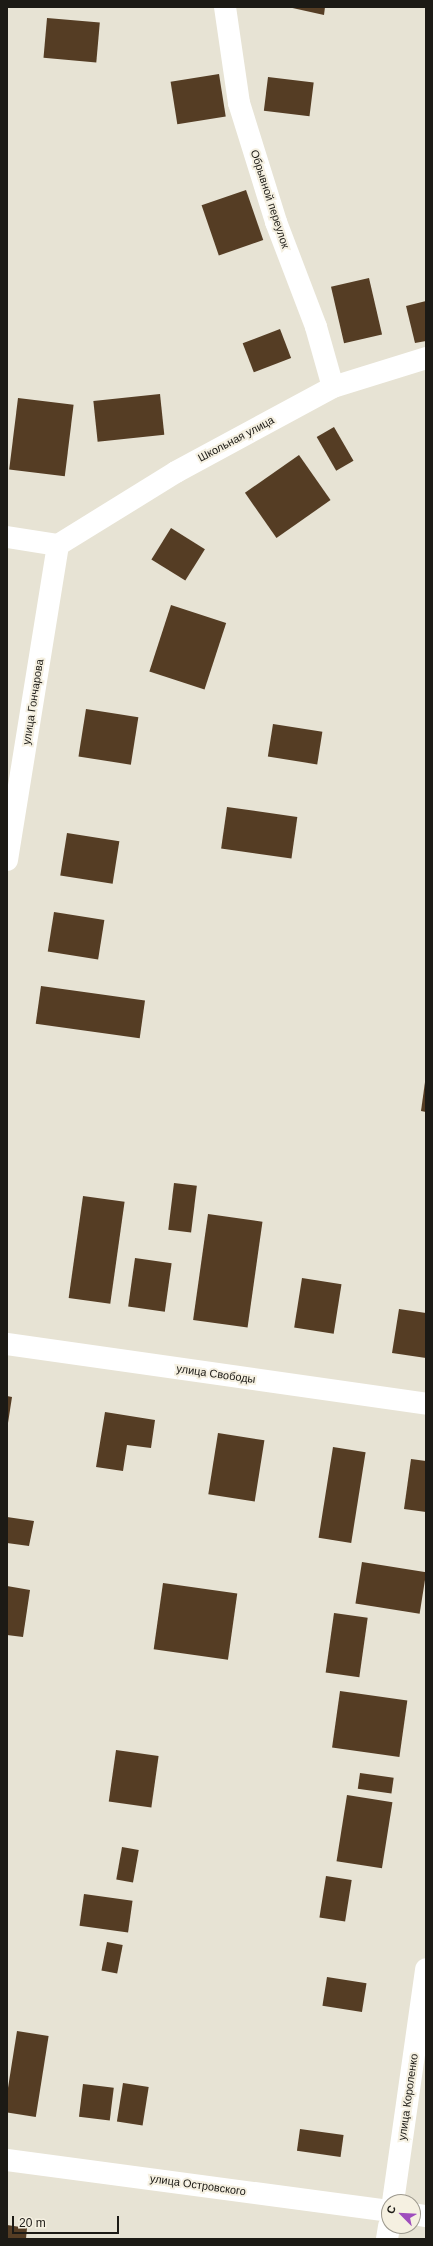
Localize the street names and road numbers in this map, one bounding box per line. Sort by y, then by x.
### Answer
street label: Обрывной переулок [248,148,292,250]
street label: Школьная улица [196,413,276,465]
street label: улица Гончарова [20,658,46,746]
street label: улица Свободы [176,1362,256,1386]
street label: улица Короленко [395,2053,421,2141]
street label: улица Островского [149,2172,247,2198]

